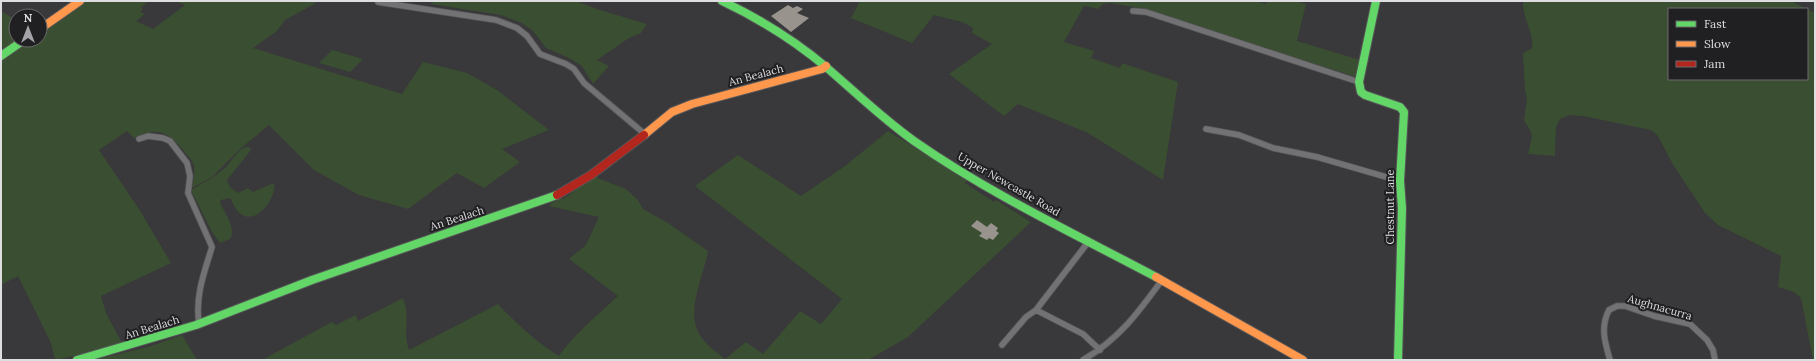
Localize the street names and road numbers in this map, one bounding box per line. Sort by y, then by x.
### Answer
street label: An Bealach [726,61,785,89]
street label: Upper Newcastle Road [955,149,1063,219]
street label: Chestnut Lane [1383,170,1397,244]
street label: An Bealach [427,203,486,234]
street label: Aughnacurra [1625,291,1694,323]
street label: An Bealach [122,312,181,342]

